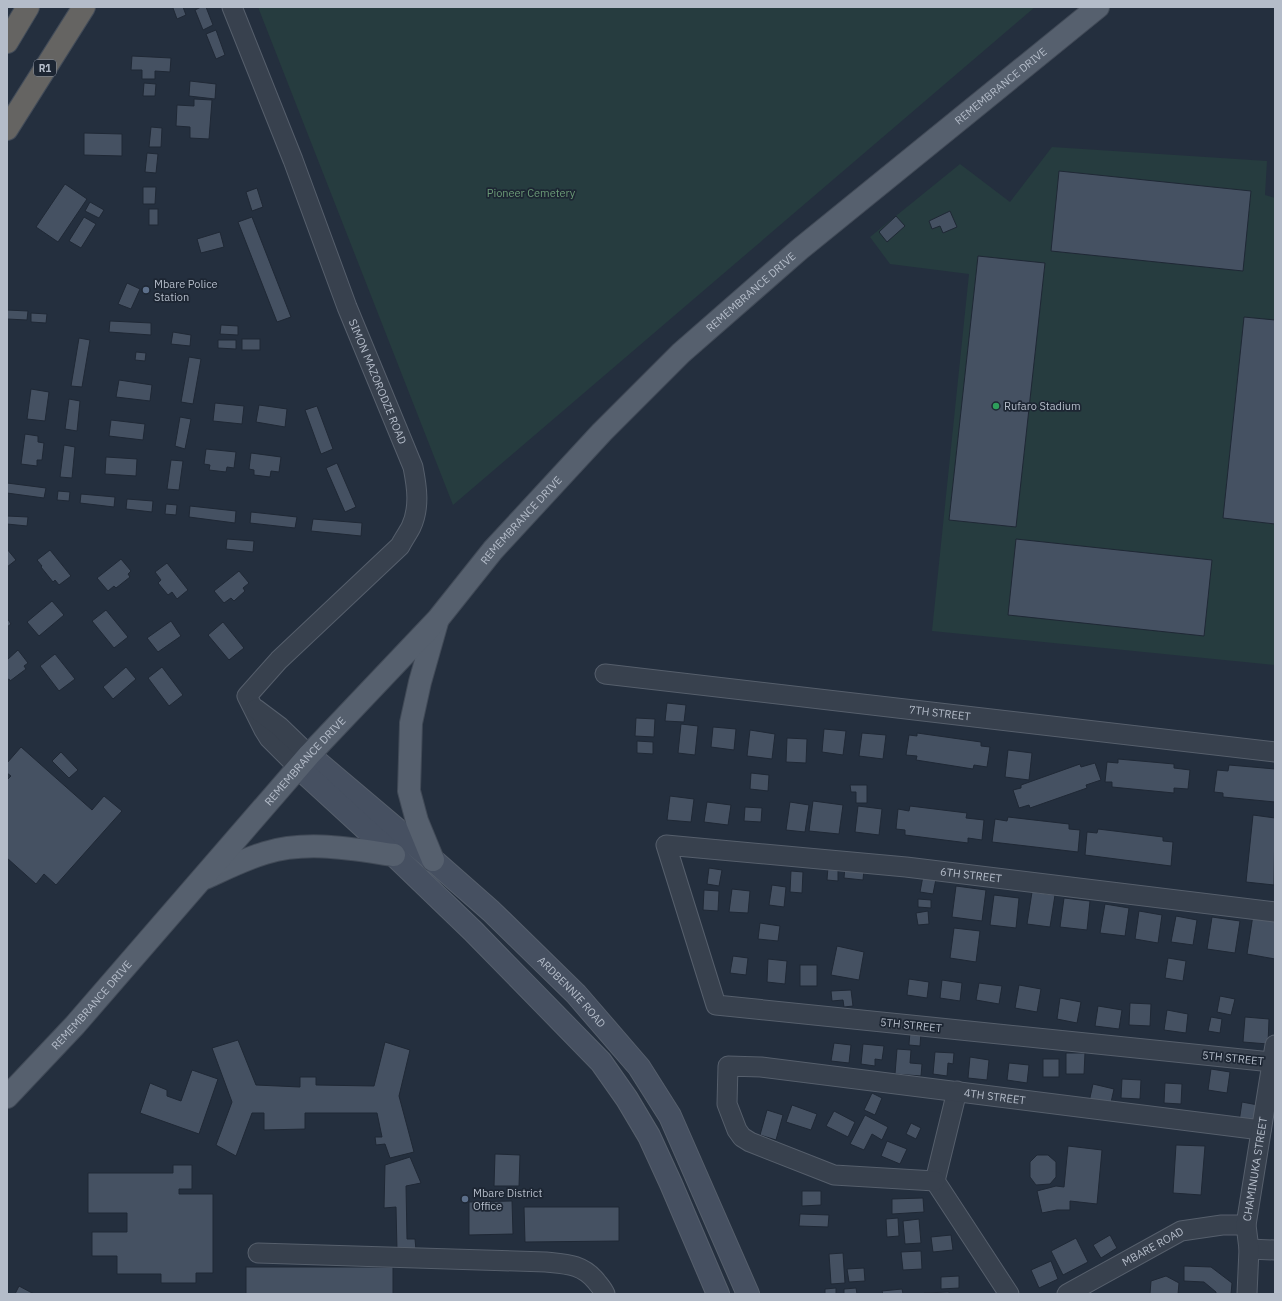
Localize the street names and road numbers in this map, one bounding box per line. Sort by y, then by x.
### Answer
street label: REMEMBRANCE DRIVE [952,44,1050,128]
road number: R1 [34,60,56,76]
street label: REMEMBRANCE DRIVE [703,249,799,335]
street label: SIMON MAZORODZE ROAD [346,317,410,446]
street label: REMEMBRANCE DRIVE [477,473,565,567]
street label: 7TH STREET [908,702,972,724]
street label: REMEMBRANCE DRIVE [261,714,349,808]
street label: 6TH STREET [939,864,1003,886]
street label: ARDBENNIE ROAD [535,953,609,1030]
street label: REMEMBRANCE DRIVE [48,957,135,1053]
street label: 5TH STREET [879,1015,943,1035]
street label: 5TH STREET [1201,1048,1265,1068]
street label: 4TH STREET [963,1086,1027,1107]
street label: CHAMINUKA STREET [1240,1115,1270,1222]
street label: MBARE ROAD [1120,1224,1186,1269]

